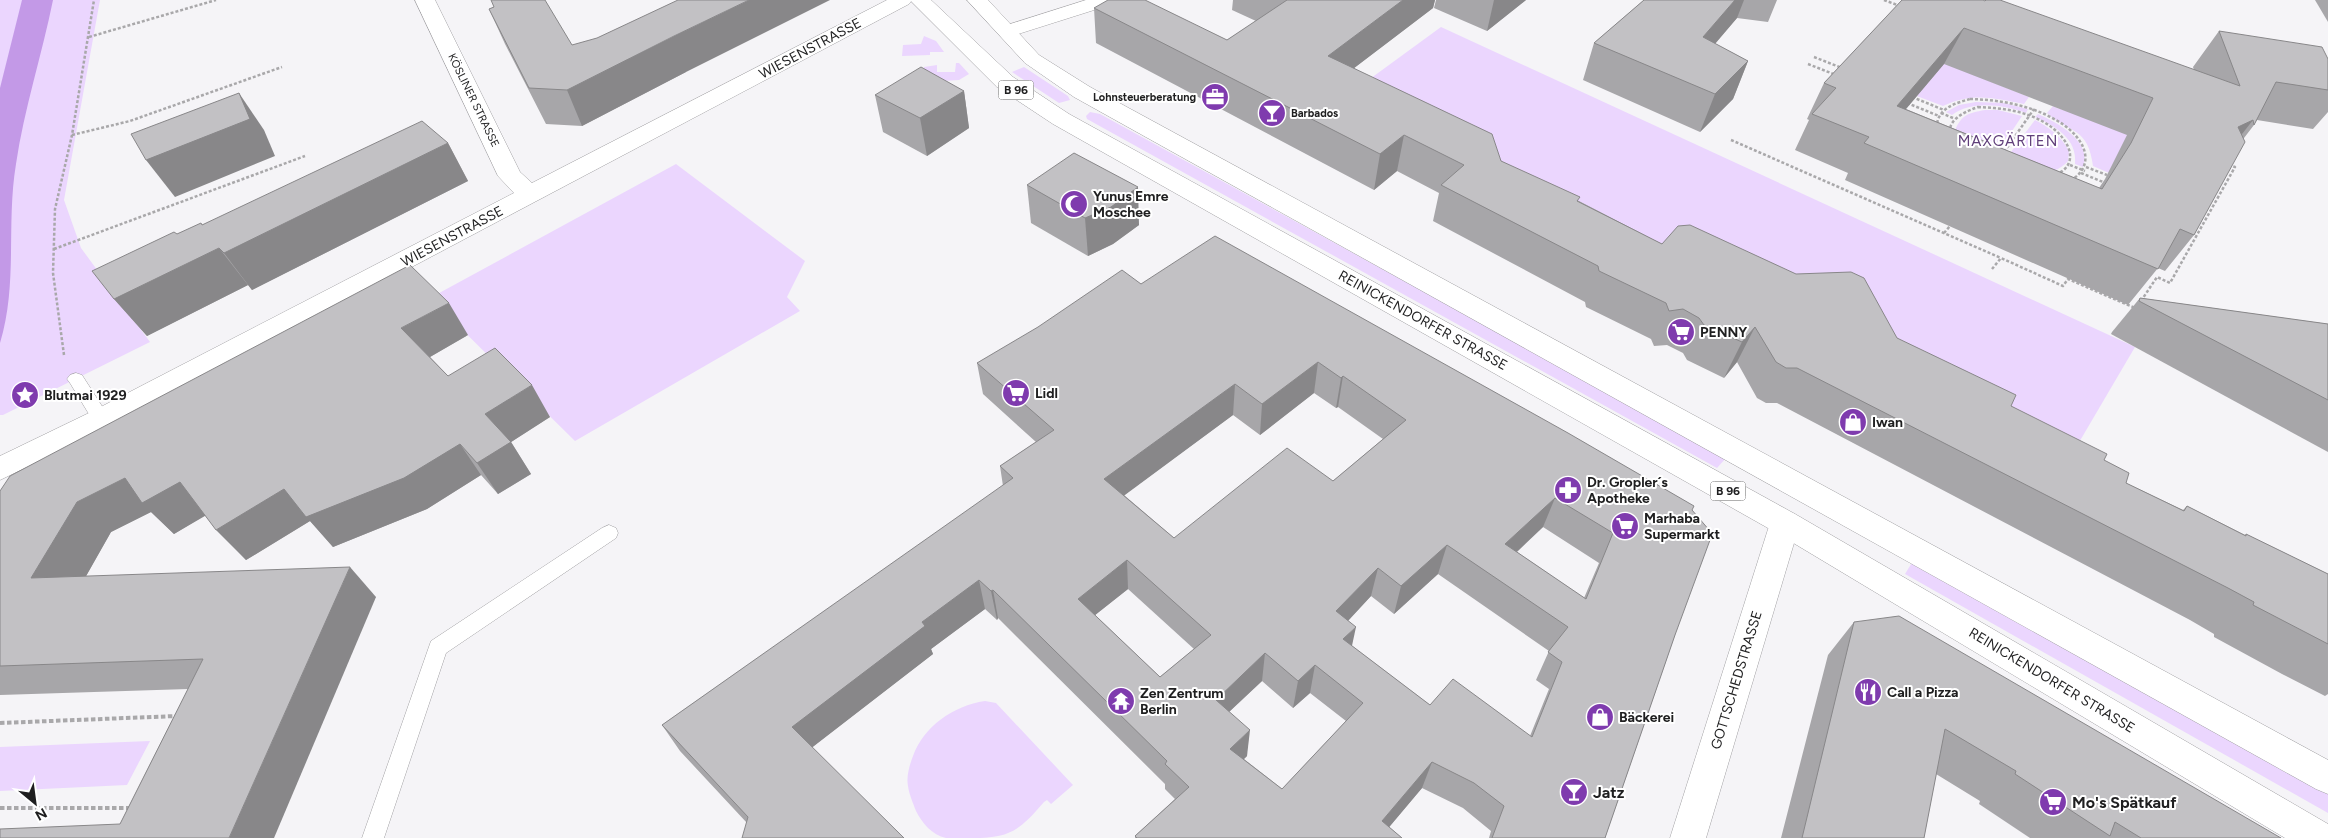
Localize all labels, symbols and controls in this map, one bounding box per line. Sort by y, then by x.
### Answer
street label: WIESENSTRASSE [756,14,864,83]
street label: KÖSLINER STRASSE [445,51,503,149]
road number: B 96 [998,80,1034,100]
office icon: Lohnsteuerberatung [1200,82,1230,112]
place label: Lohnsteuerberatung [1093,91,1196,104]
bar icon: Barbados [1257,98,1287,128]
place label: Barbados [1291,107,1338,120]
district label: MAXGÄRTEN [1958,132,2058,150]
place label: Yunus Emre Moschee [1093,188,1169,221]
mosque icon: Yunus Emre Moschee [1059,189,1089,219]
street label: WIESENSTRASSE [398,202,506,271]
street label: REINICKENDORFER STRASSE [1335,267,1510,374]
supermarket icon: PENNY [1666,317,1696,347]
place label: PENNY [1700,324,1747,341]
supermarket icon: Lidl [1001,378,1031,408]
place icon: Blutmai 1929 [10,380,40,410]
place label: Lidl [1035,385,1058,402]
place label: Blutmai 1929 [44,387,127,404]
shop icon: Iwan [1838,407,1868,437]
place label: Iwan [1872,414,1903,431]
place label: Dr. Gropler´s Apotheke [1587,474,1668,507]
pharmacy icon: Dr. Gropler´s Apotheke [1553,475,1583,505]
road number: B 96 [1710,482,1746,501]
place label: Marhaba Supermarkt [1644,510,1720,543]
supermarket icon: Marhaba Supermarkt [1610,511,1640,541]
street label: GOTTSCHEDSTRASSE [1707,609,1766,752]
street label: REINICKENDORFER STRASSE [1966,624,2138,737]
restaurant icon: Call a Pizza [1853,677,1883,707]
place label: Call a Pizza [1887,684,1959,701]
place label: Zen Zentrum Berlin [1140,685,1224,718]
temple icon: Zen Zentrum Berlin [1106,686,1136,716]
shop icon: Bäckerei [1585,702,1615,732]
place label: Bäckerei [1619,709,1674,726]
bar icon: Jatz [1559,777,1589,807]
north arrow [10,778,60,828]
place label: Jatz [1593,783,1625,802]
supermarket icon: Mo's Spätkauf [2038,787,2068,817]
place label: Mo's Spätkauf [2072,793,2177,812]
text: N [32,804,50,824]

